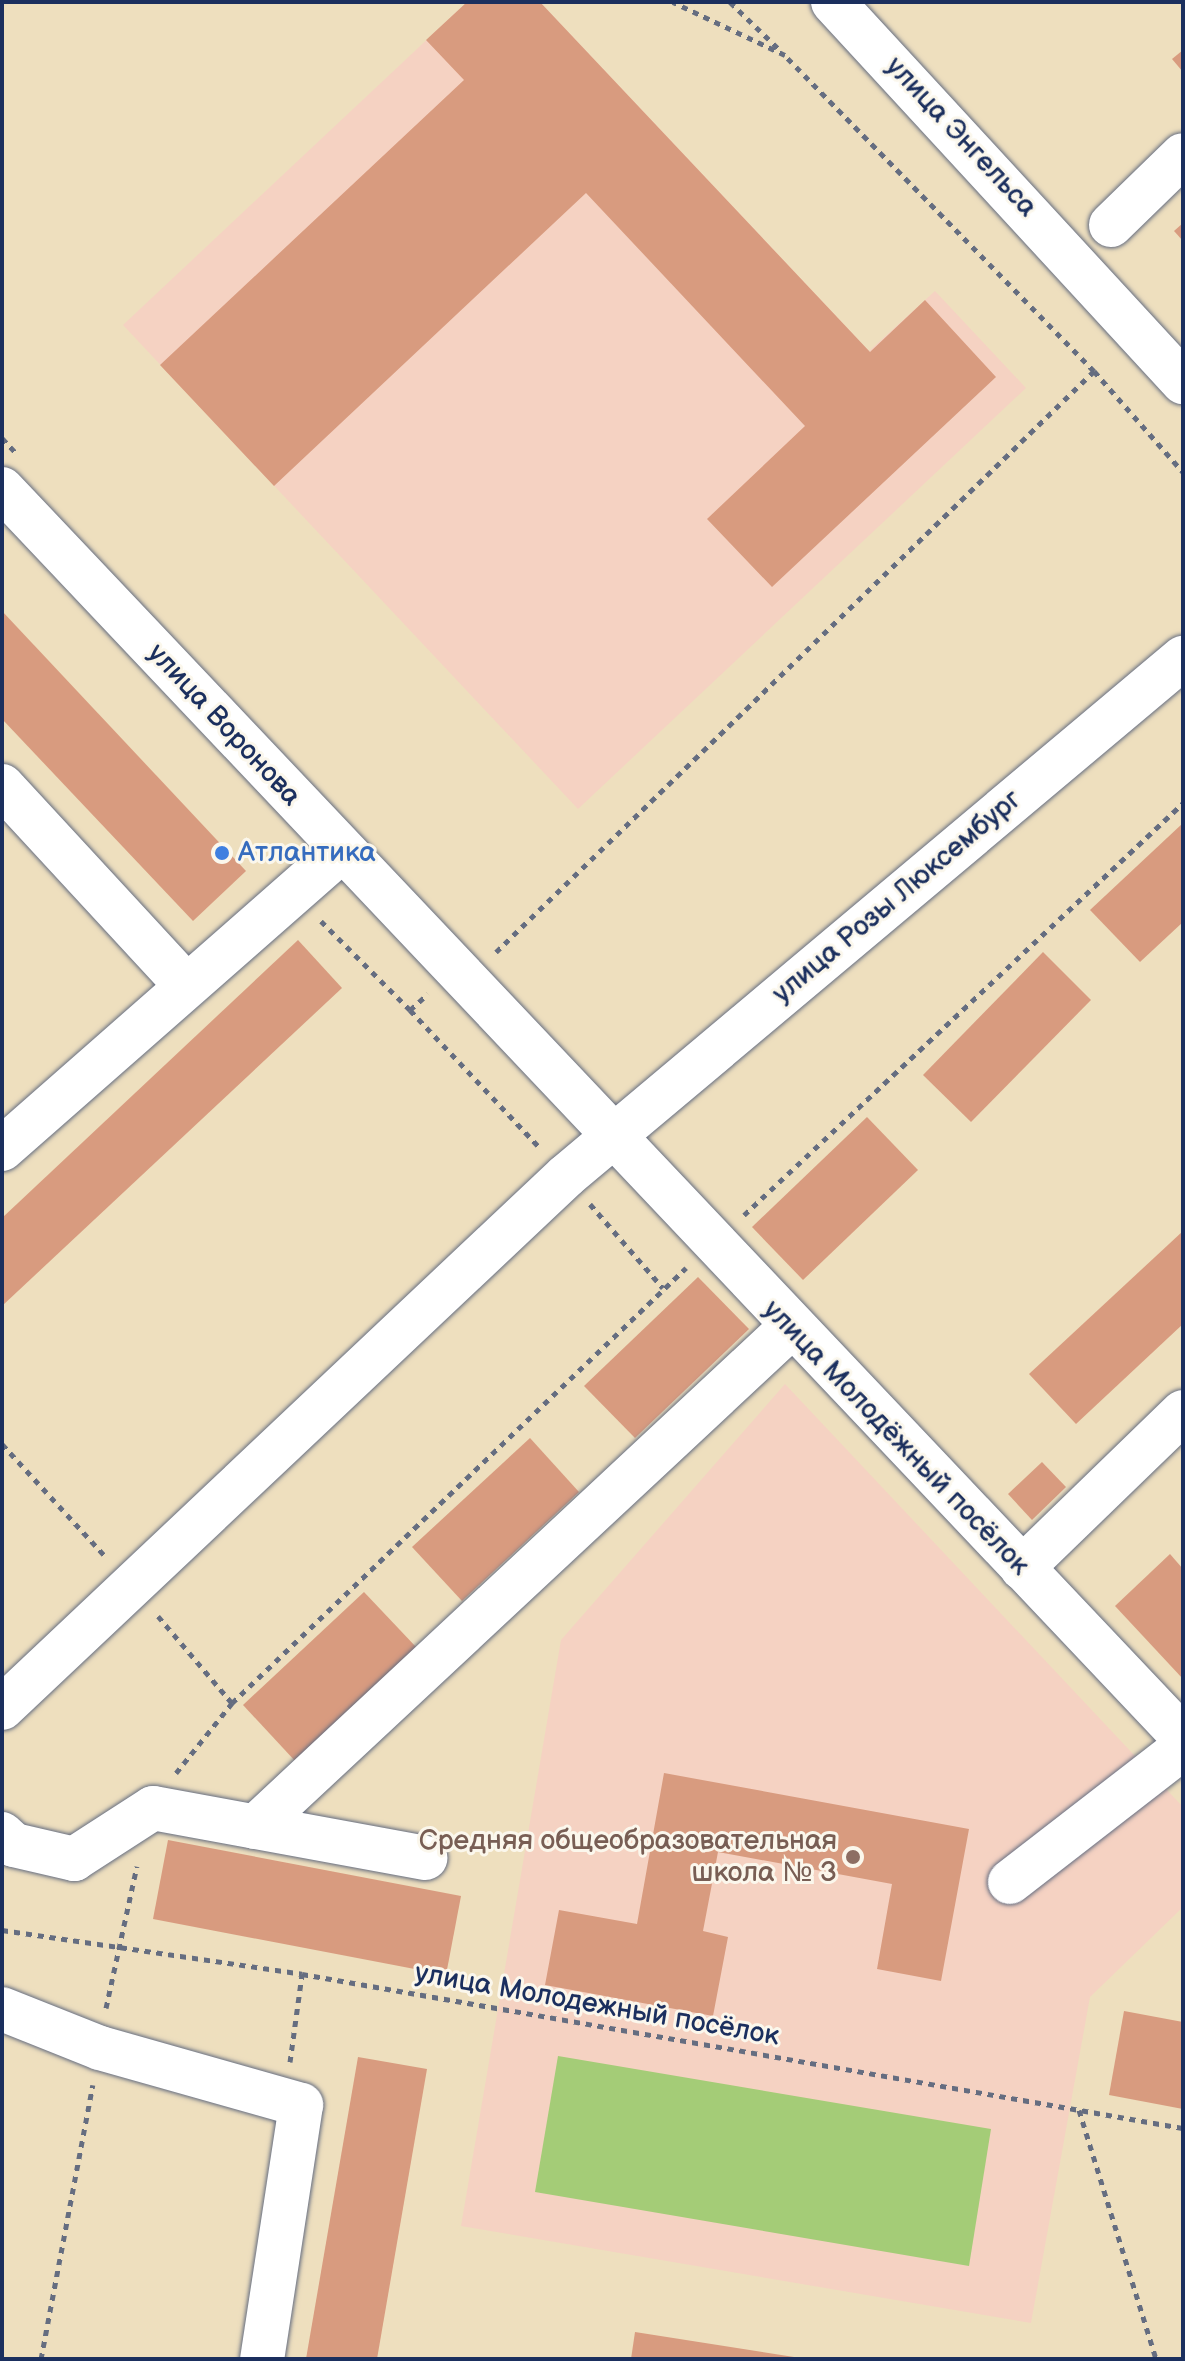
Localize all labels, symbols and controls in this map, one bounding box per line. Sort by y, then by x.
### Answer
street label: улица Энгельса [878,50,1044,224]
street label: улица Воронова [140,637,308,813]
street label: улица Розы Люксембург [766,783,1028,1011]
place label: Атлантика [238,836,376,870]
marker: Атлантика [213,844,231,862]
street label: улица Молодёжный посёлок [756,1293,1036,1583]
place label: Средняя общеобразовательная школа № 3 [419,1824,837,1890]
marker: Средняя общеобразовательная школа № 3 [844,1848,862,1866]
street label: улица Молодежный посёлок [412,1956,782,2054]

